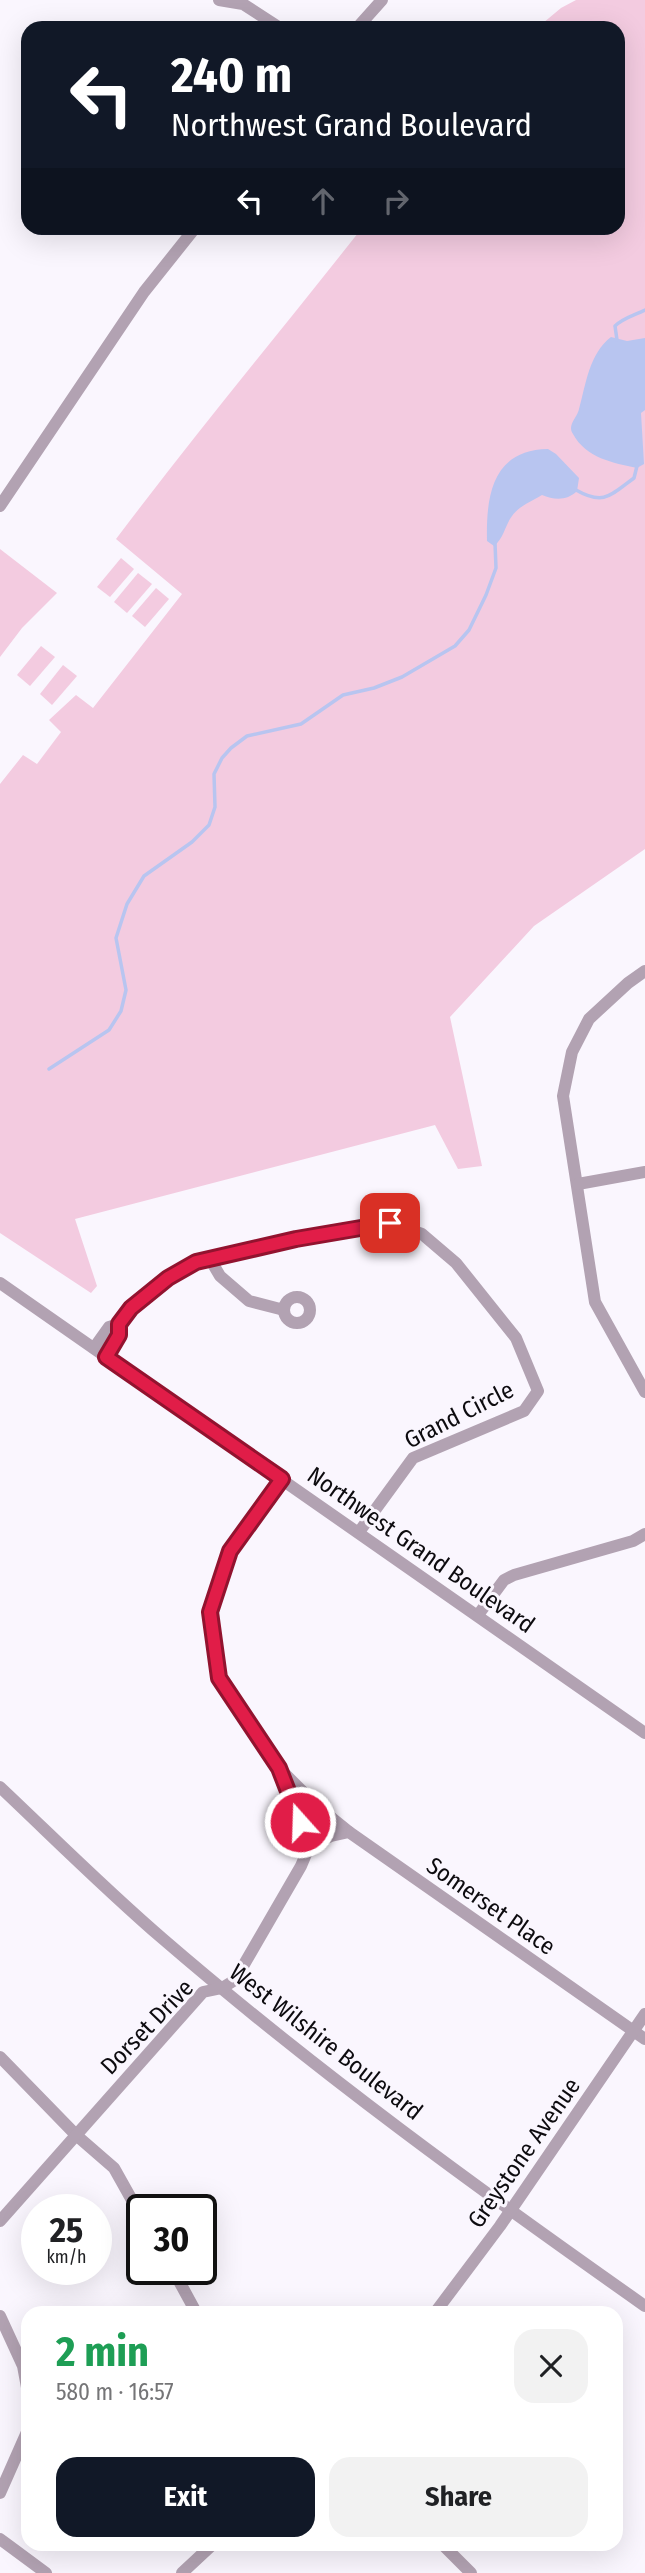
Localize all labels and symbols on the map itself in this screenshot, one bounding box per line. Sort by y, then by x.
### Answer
pin [360,1193,420,1253]
street label: Grand Circle [400,1376,518,1454]
street label: Northwest Grand Boulevard [302,1461,540,1639]
position arrow [263,1785,337,1859]
street label: Somerset Place [421,1851,561,1961]
street label: West Wilshire Boulevard [224,1958,428,2126]
street label: Dorset Drive [95,1974,199,2080]
street label: Greystone Avenue [462,2073,586,2233]
speed limit sign: 30 [126,2194,217,2285]

